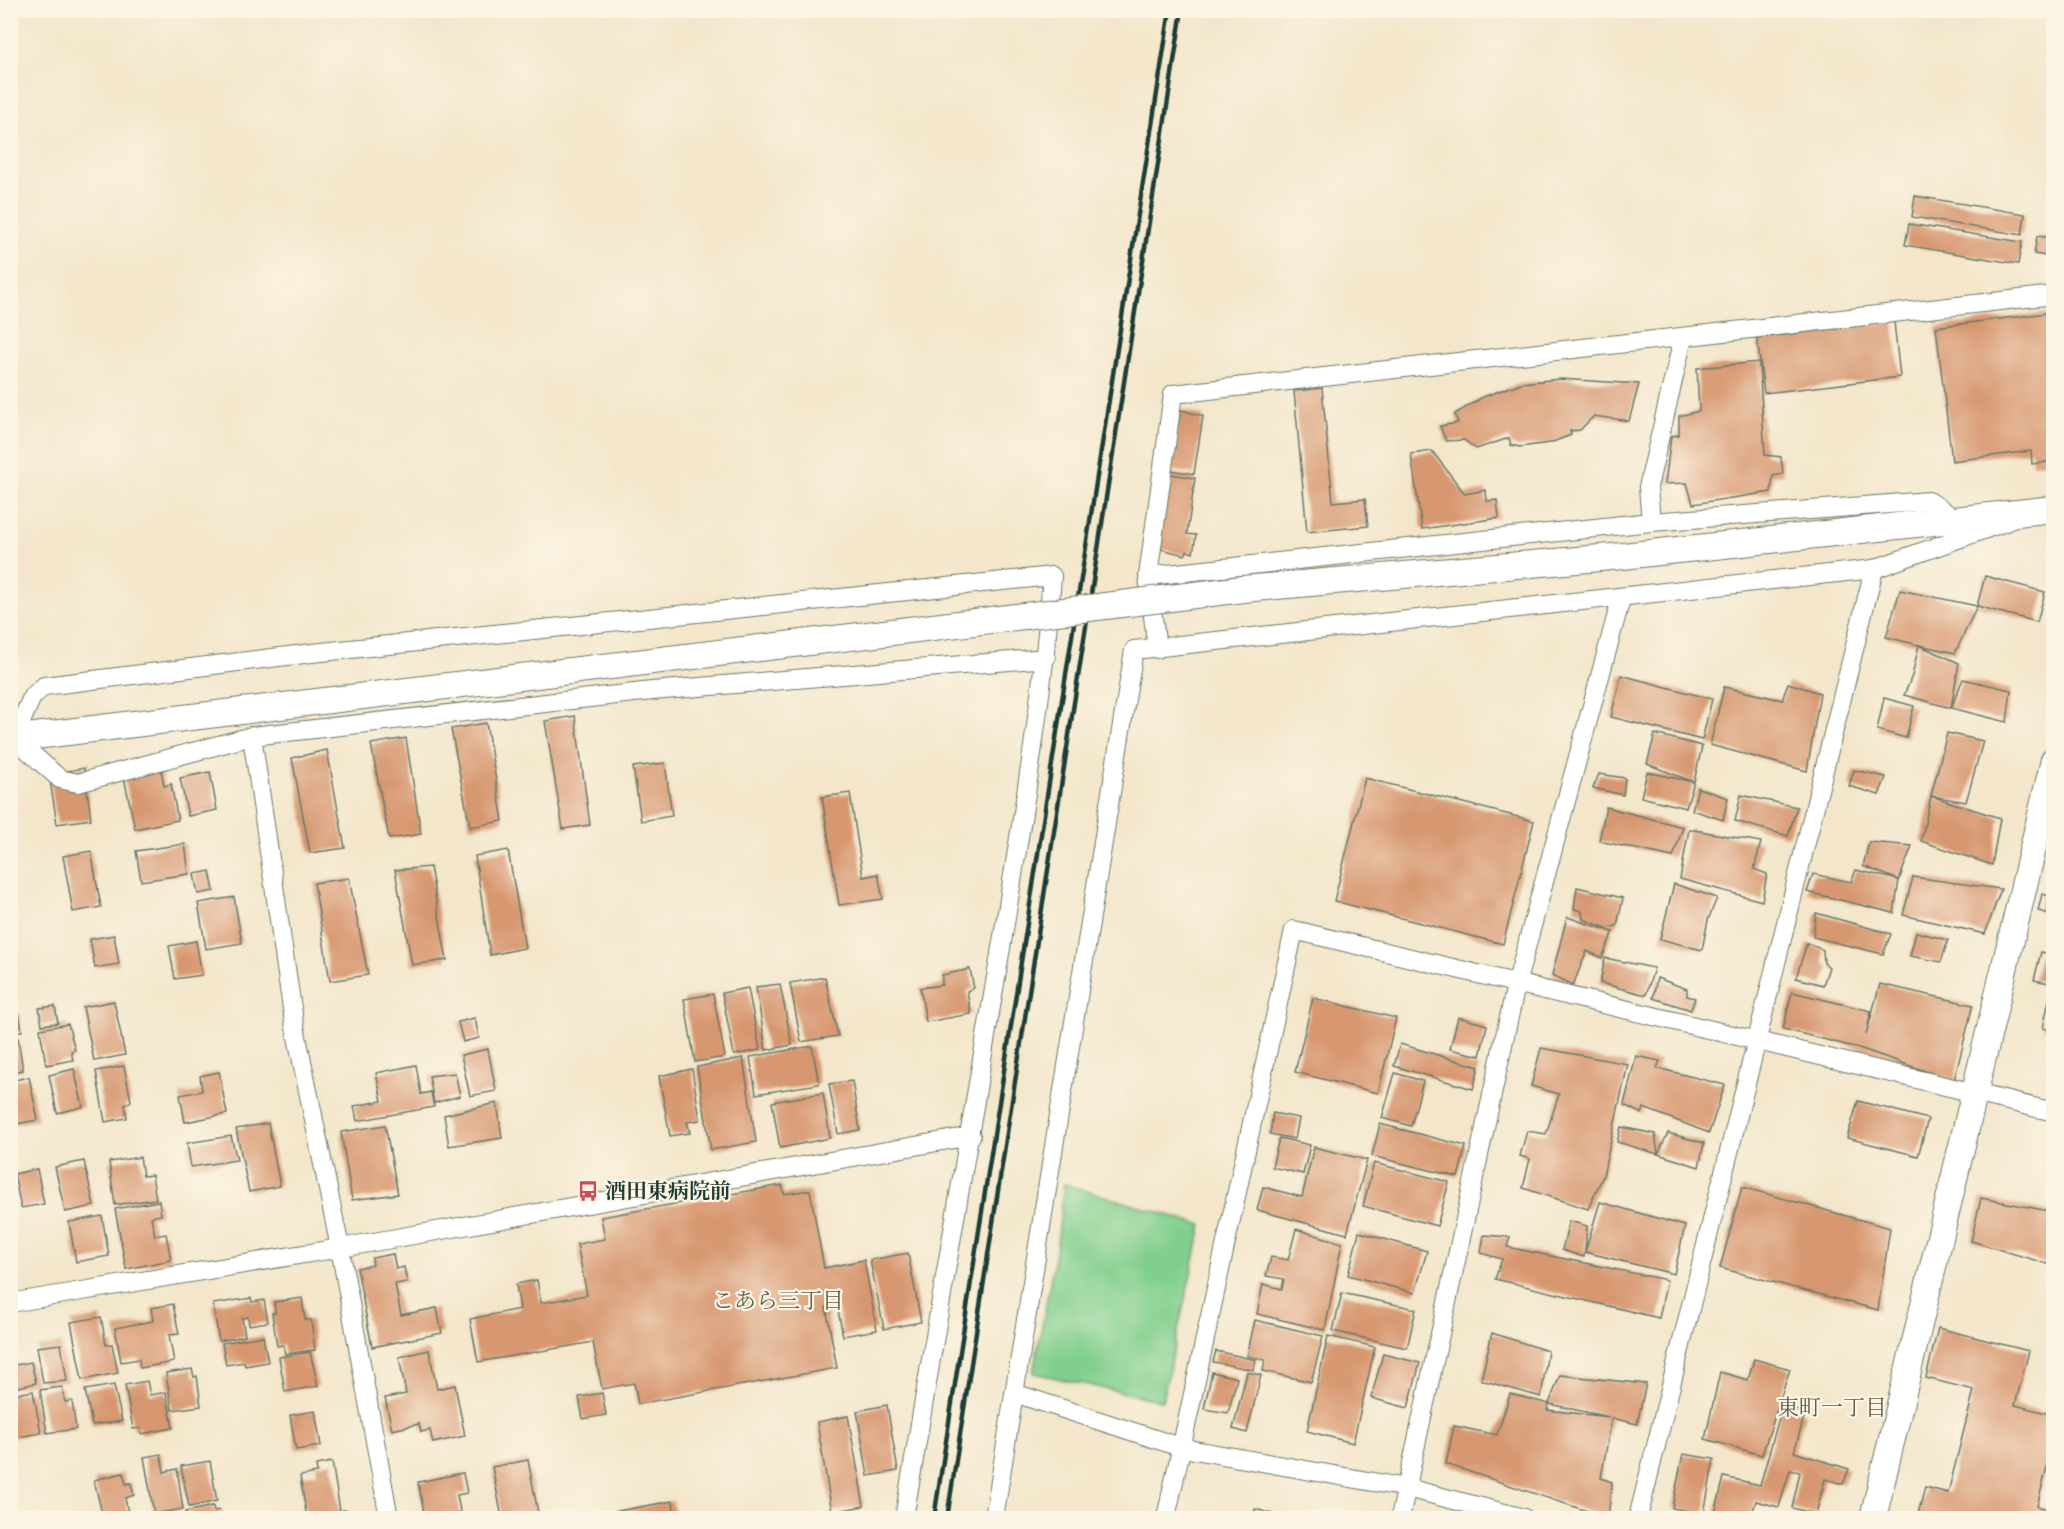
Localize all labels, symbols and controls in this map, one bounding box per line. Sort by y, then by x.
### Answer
place label: 酒田東病院前 [605,1178,731,1204]
bus stop icon: 酒田東病院前 [576,1179,600,1203]
district label: こあら三丁目 [712,1287,844,1314]
district label: 東町一丁目 [1777,1394,1887,1421]

